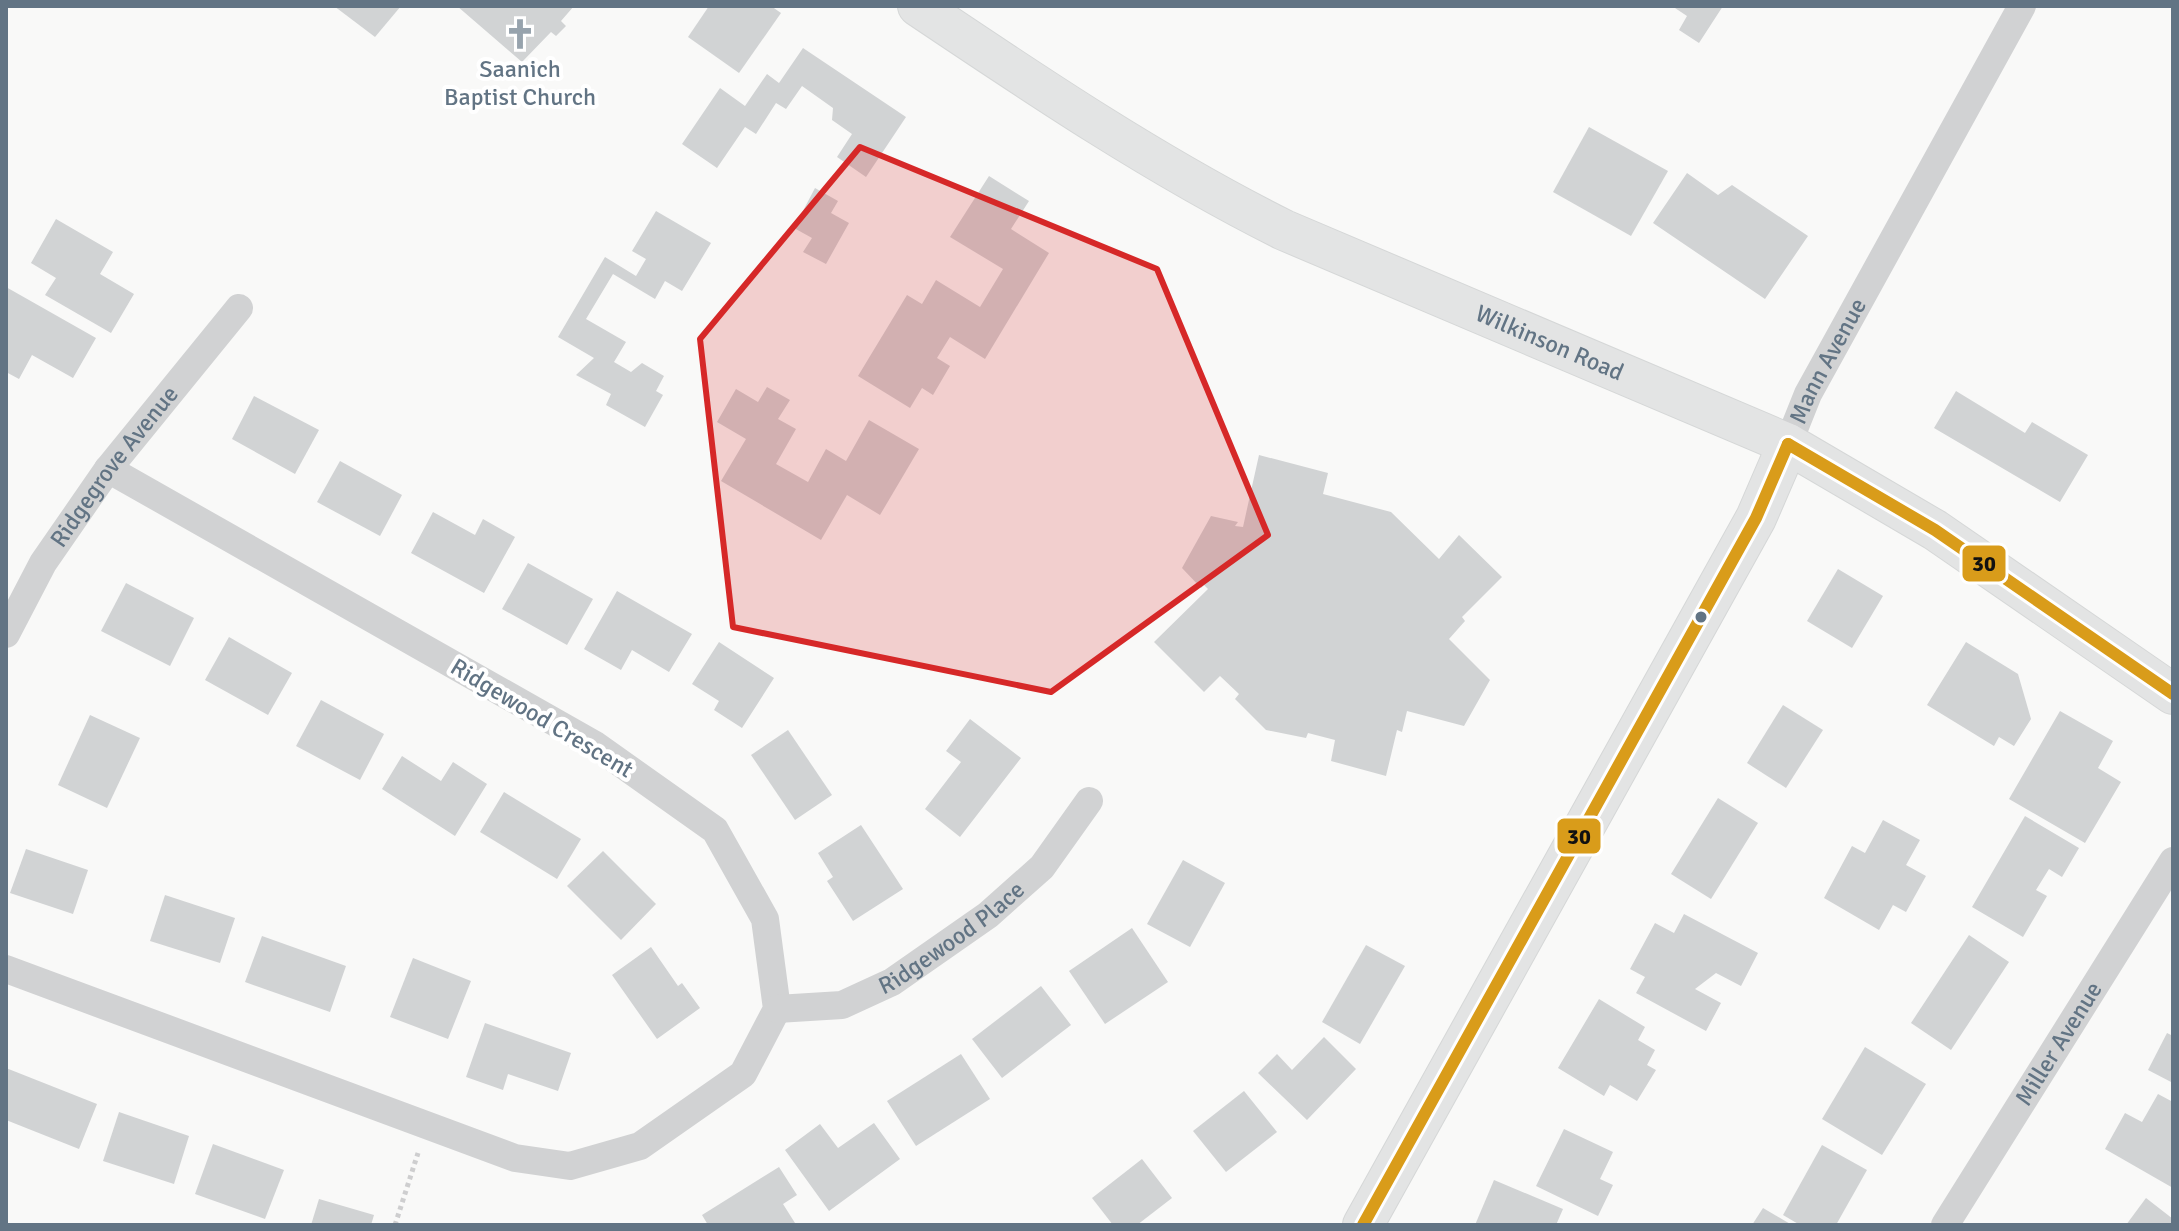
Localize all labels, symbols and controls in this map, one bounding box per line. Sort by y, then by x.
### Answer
church icon: Saanich Baptist Church [503,17,537,51]
place label: Saanich Baptist Church [444,54,596,112]
street label: Mann Avenue [1783,293,1873,428]
street label: Wilkinson Road [1471,298,1628,388]
street label: Ridgegrove Avenue [44,380,185,553]
line badge: 30 [1961,544,2007,583]
text: 30 [1972,550,1996,577]
unlabelled marker [1693,609,1709,625]
street label: Ridgewood Crescent [445,652,639,784]
line badge: 30 [1556,817,1602,855]
text: 30 [1567,823,1591,850]
street label: Ridgewood Place [874,875,1031,1001]
street label: Miller Avenue [2009,976,2109,1111]

